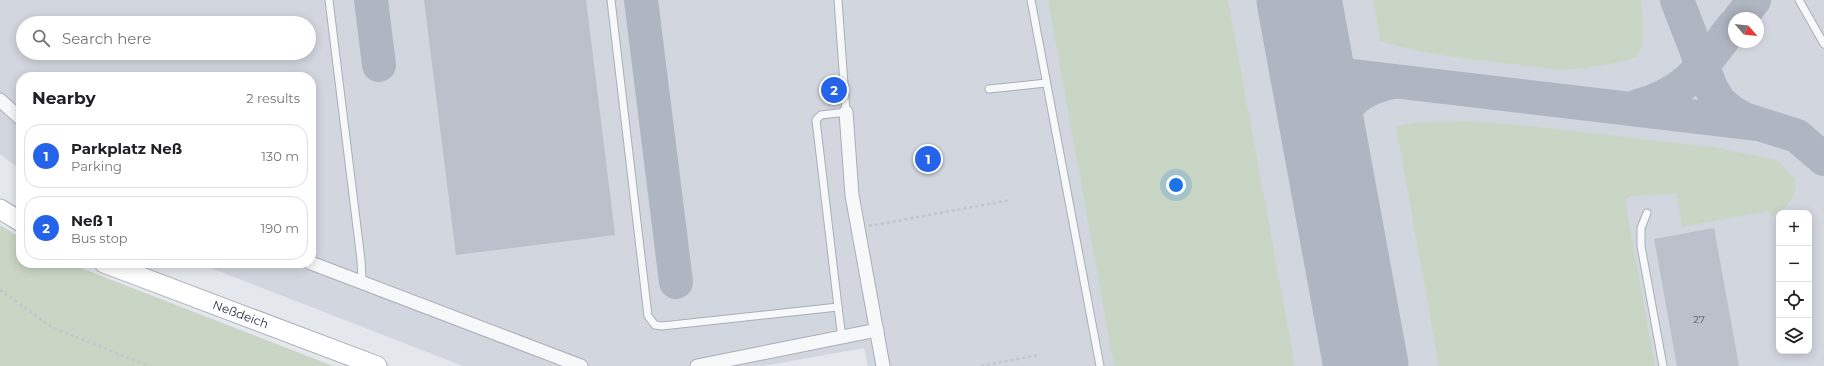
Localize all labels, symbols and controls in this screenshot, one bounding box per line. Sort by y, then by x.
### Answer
north arrow [1728,12,1764,48]
search box [16,16,316,60]
icon: search [30,27,52,49]
text: Search here [62,29,151,48]
pin: 2 [821,75,847,105]
text: Nearby [32,88,96,108]
text: 2 results [246,90,300,106]
text: Parkplatz Neß [71,139,182,158]
pin: 1 [915,144,941,174]
text: 1 [43,148,49,164]
text: 130 m [261,148,299,164]
text: Parking [71,158,122,174]
your location [1166,175,1186,195]
map controls [1776,210,1812,354]
button: + [1776,210,1812,246]
text: Neß 1 [71,211,113,230]
text: 2 [42,220,50,236]
text: 190 m [261,220,299,236]
text: Bus stop [71,230,128,246]
button: − [1776,246,1812,282]
button: locate [1776,282,1812,318]
street label: Neßdeich [211,297,271,331]
house number: 27 [1693,313,1705,326]
button: layers [1776,318,1812,354]

